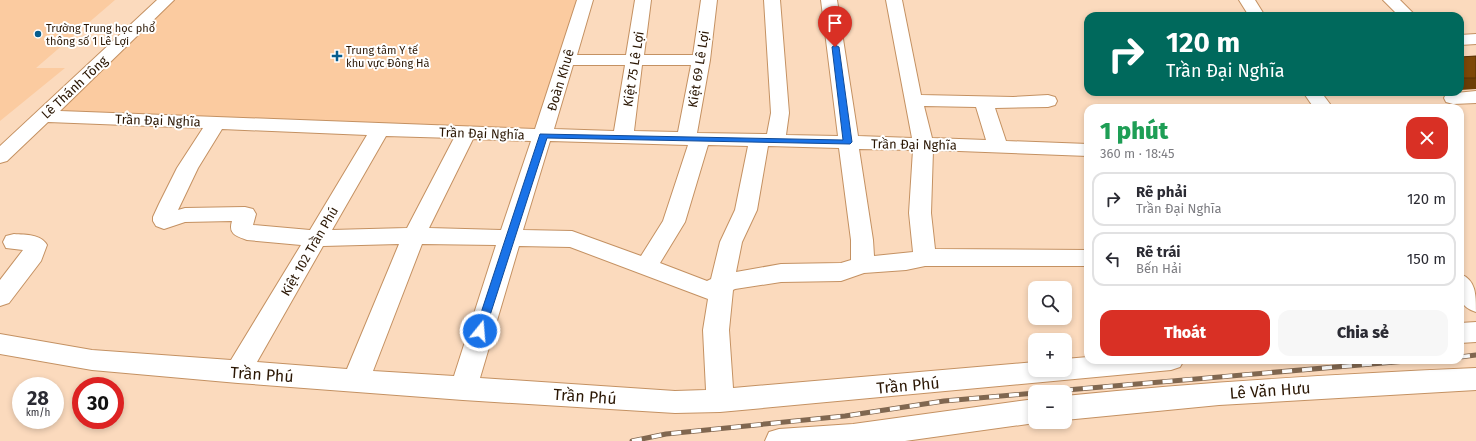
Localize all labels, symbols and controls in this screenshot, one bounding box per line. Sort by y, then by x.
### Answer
pin [818,6,852,47]
icon: arrive [824,12,846,34]
place label: Trường Trung học phổ thông số 1 Lê Lợi [46,21,156,48]
text: 120 m [1166,26,1240,59]
icon: right [1100,28,1152,80]
marker: Trường Trung học phổ thông số 1 Lê Lợi [33,29,43,39]
street label: Kiệt 69 Lê Lợi [685,29,712,109]
street label: Kiệt 75 Lê Lợi [620,30,647,108]
place label: Trung tâm Y tế khu vực Đông Hà [346,44,430,70]
street label: Đoàn Khuê [544,47,577,113]
marker: Trung tâm Y tế khu vực Đông Hà [331,50,343,62]
street label: Lê Thánh Tông [38,53,111,122]
text: Trần Đại Nghĩa [1166,60,1285,82]
street label: Trần Đại Nghĩa [115,112,201,129]
text: 1 phút [1100,117,1168,145]
button: close [1406,117,1448,159]
street label: Trần Đại Nghĩa [439,125,525,142]
street label: Trần Đại Nghĩa [871,136,957,153]
text: 360 m · 18:45 [1100,146,1174,161]
text: Rẽ phải [1136,183,1187,201]
icon: right [1102,188,1124,210]
text: 120 m [1407,190,1446,208]
text: Trần Đại Nghĩa [1136,201,1222,216]
street label: Kiệt 102 Trần Phú [278,204,341,299]
text: Rẽ trái [1136,243,1181,261]
icon: left [1102,248,1124,270]
text: 150 m [1407,250,1446,268]
text: Bến Hải [1136,261,1182,276]
map controls [1028,281,1072,429]
button: search [1028,281,1072,325]
position arrow [459,310,501,352]
button: Thoát [1100,310,1270,356]
button: Chia sẻ [1278,310,1448,356]
button: + [1028,333,1072,377]
street label: Trần Phú [230,362,294,386]
street label: Trần Phú [876,372,940,398]
speed limit sign: 30 [72,377,124,429]
street label: Lê Văn Hưu [1229,378,1311,403]
street label: Trần Phú [553,384,617,408]
button: − [1028,385,1072,429]
text: 28 [27,386,49,410]
text: km/h [26,407,50,419]

